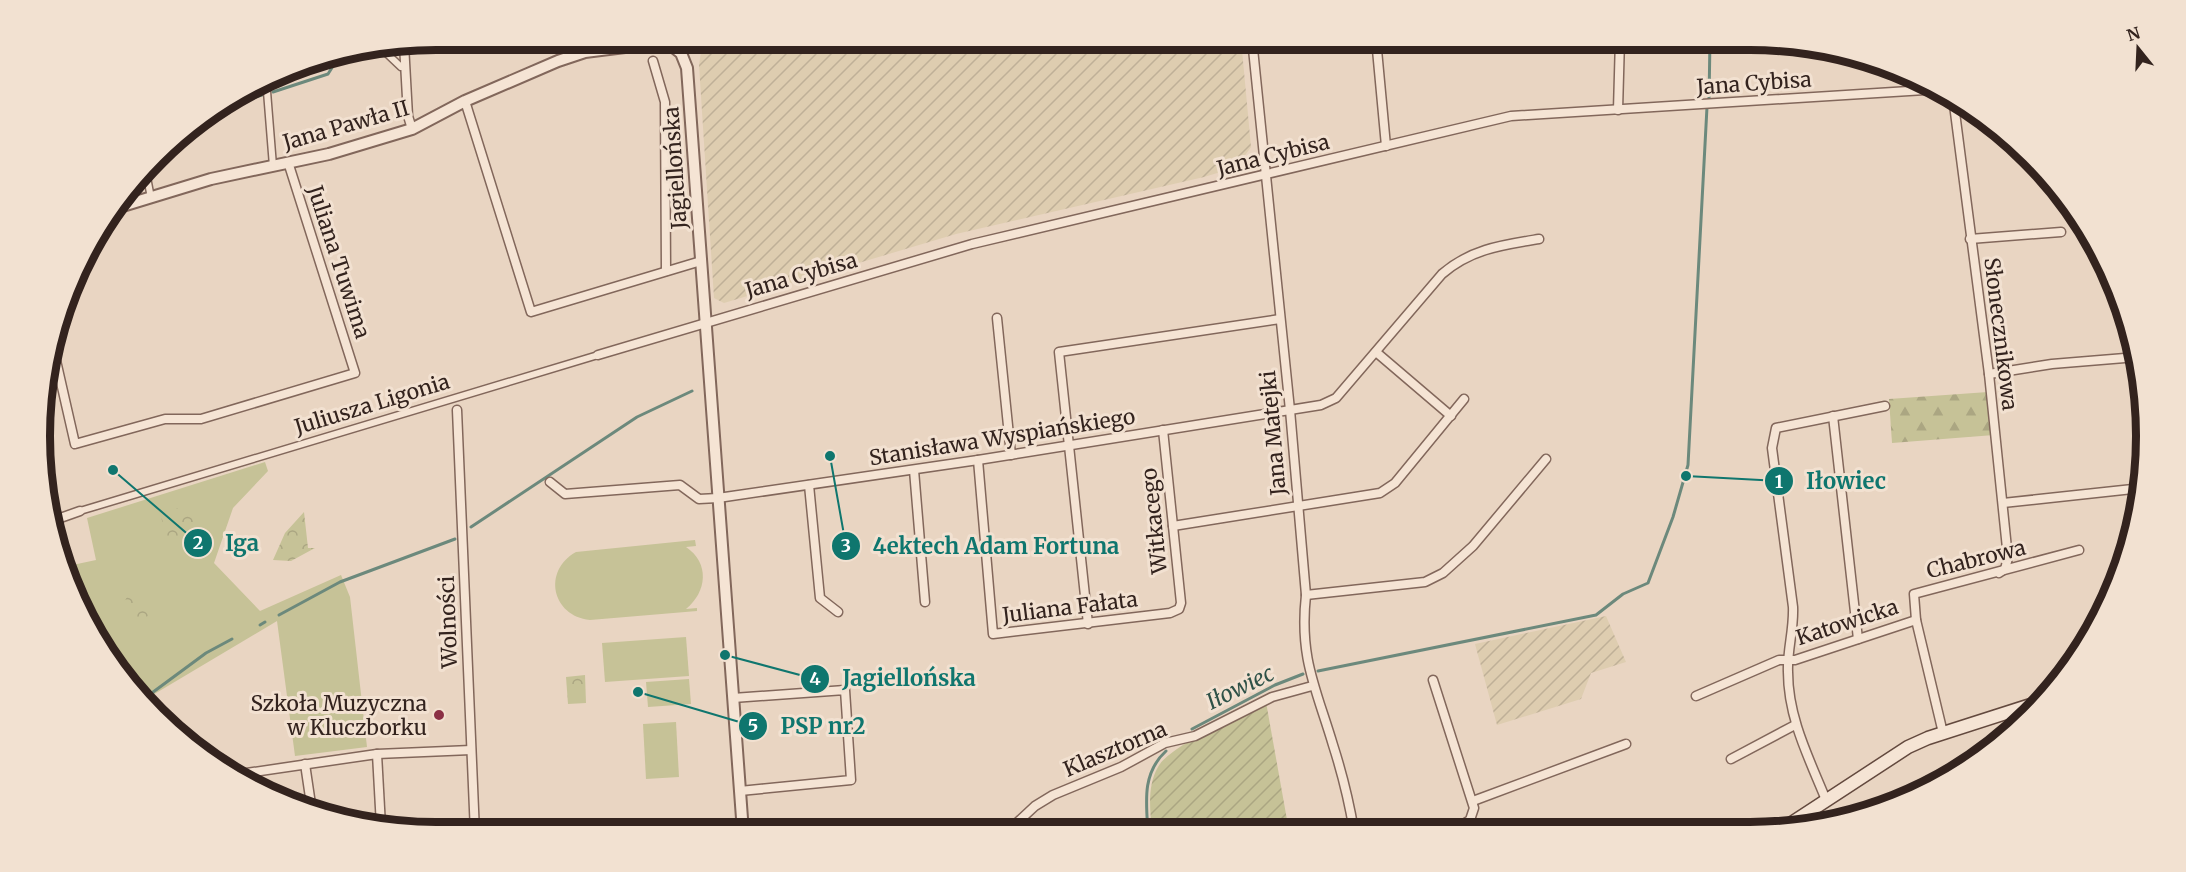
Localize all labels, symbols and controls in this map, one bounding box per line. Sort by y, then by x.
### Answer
north arrow [2108,18,2168,78]
text: N [2124,22,2143,45]
street label: Jana Cybisa [1695,66,1812,101]
street label: Jana Pawła II [279,94,412,156]
street label: Jagiellońska [657,106,693,231]
street label: Jana Cybisa [1213,128,1332,182]
street label: Juliana Tuwima [301,181,376,342]
street label: Jana Cybisa [741,246,860,304]
street label: Słonecznikowa [1978,256,2024,412]
street label: Juliusza Ligonia [290,368,453,441]
street label: Jana Matejki [1254,369,1292,498]
street label: Stanisława Wyspiańskiego [867,403,1137,471]
callout: Iłowiec [1764,461,1898,501]
street label: Witkacego [1135,467,1173,576]
text: Iłowiec [1806,467,1886,495]
text: 1 [1775,470,1783,493]
callout: Iga [183,523,271,563]
callout: 4ektech Adam Fortuna [831,526,1131,566]
text: Iga [225,529,259,557]
text: 2 [193,531,203,554]
text: 4ektech Adam Fortuna [873,532,1119,560]
text: 3 [841,534,851,557]
street label: Chabrowa [1924,534,2028,584]
street label: Wolności [433,575,463,670]
street label: Juliana Fałata [1000,585,1139,629]
street label: Katowicka [1793,593,1901,651]
callout: Jagiellońska [800,659,988,699]
water label: Iłowiec [1202,659,1278,715]
text: Jagiellońska [841,664,976,692]
text: 4 [809,667,821,690]
place label: Szkoła Muzyczna w Kluczborku [250,690,427,741]
callout: PSP nr2 [738,706,877,746]
marker: Szkoła Muzyczna w Kluczborku [432,708,446,722]
text: PSP nr2 [781,712,866,740]
text: 5 [748,714,758,737]
street label: Klasztorna [1059,715,1171,783]

